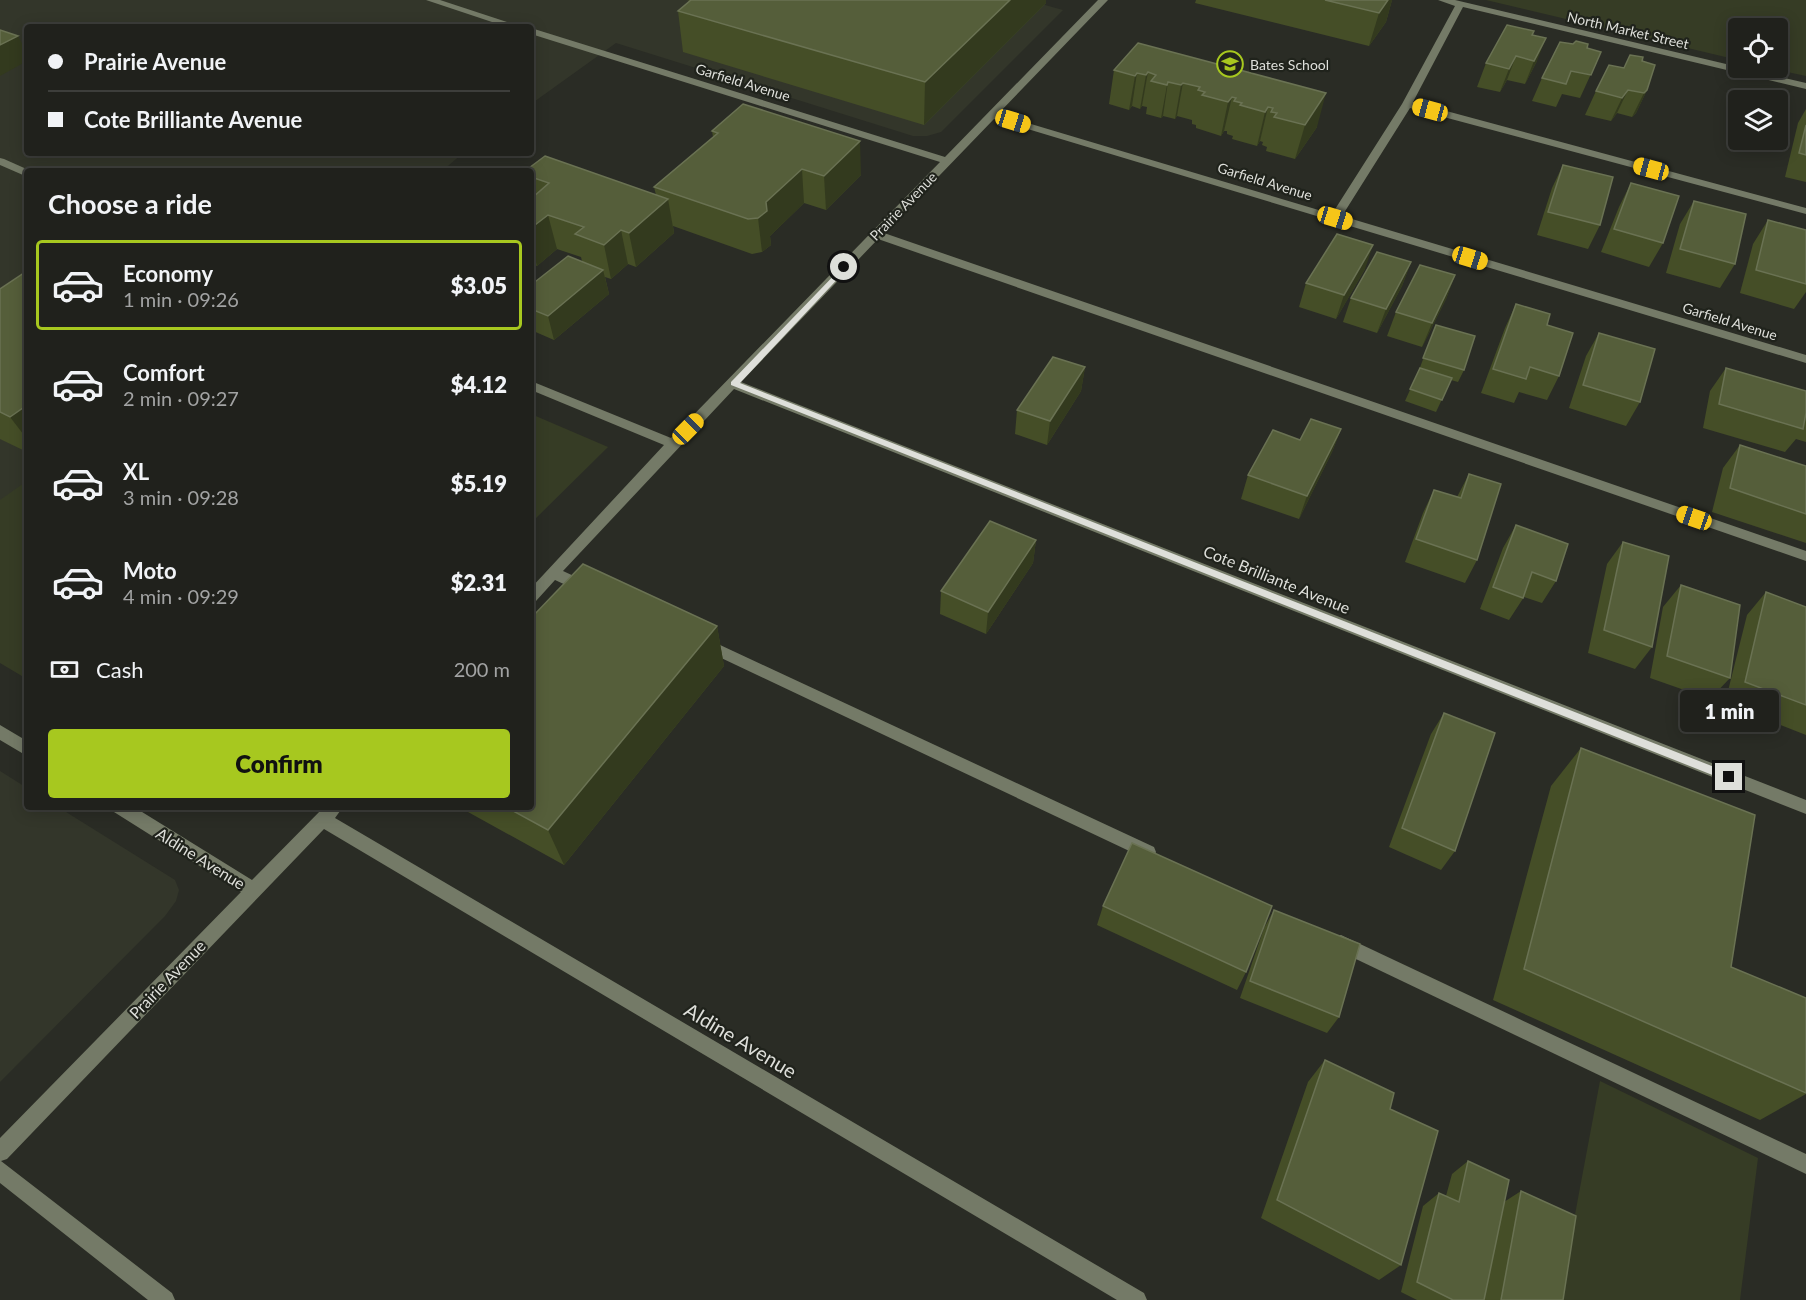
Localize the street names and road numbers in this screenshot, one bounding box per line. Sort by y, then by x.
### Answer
street label: North Market Street [1566,8,1690,52]
street label: Garfield Avenue [694,60,792,104]
street label: Garfield Avenue [1216,159,1314,203]
street label: Prairie Avenue [866,168,940,244]
street label: Garfield Avenue [1681,299,1779,343]
street label: Cote Brilliante Avenue [1201,541,1353,617]
street label: Aldine Avenue [153,823,249,893]
street label: Prairie Avenue [125,936,209,1022]
street label: Aldine Avenue [681,997,801,1083]

